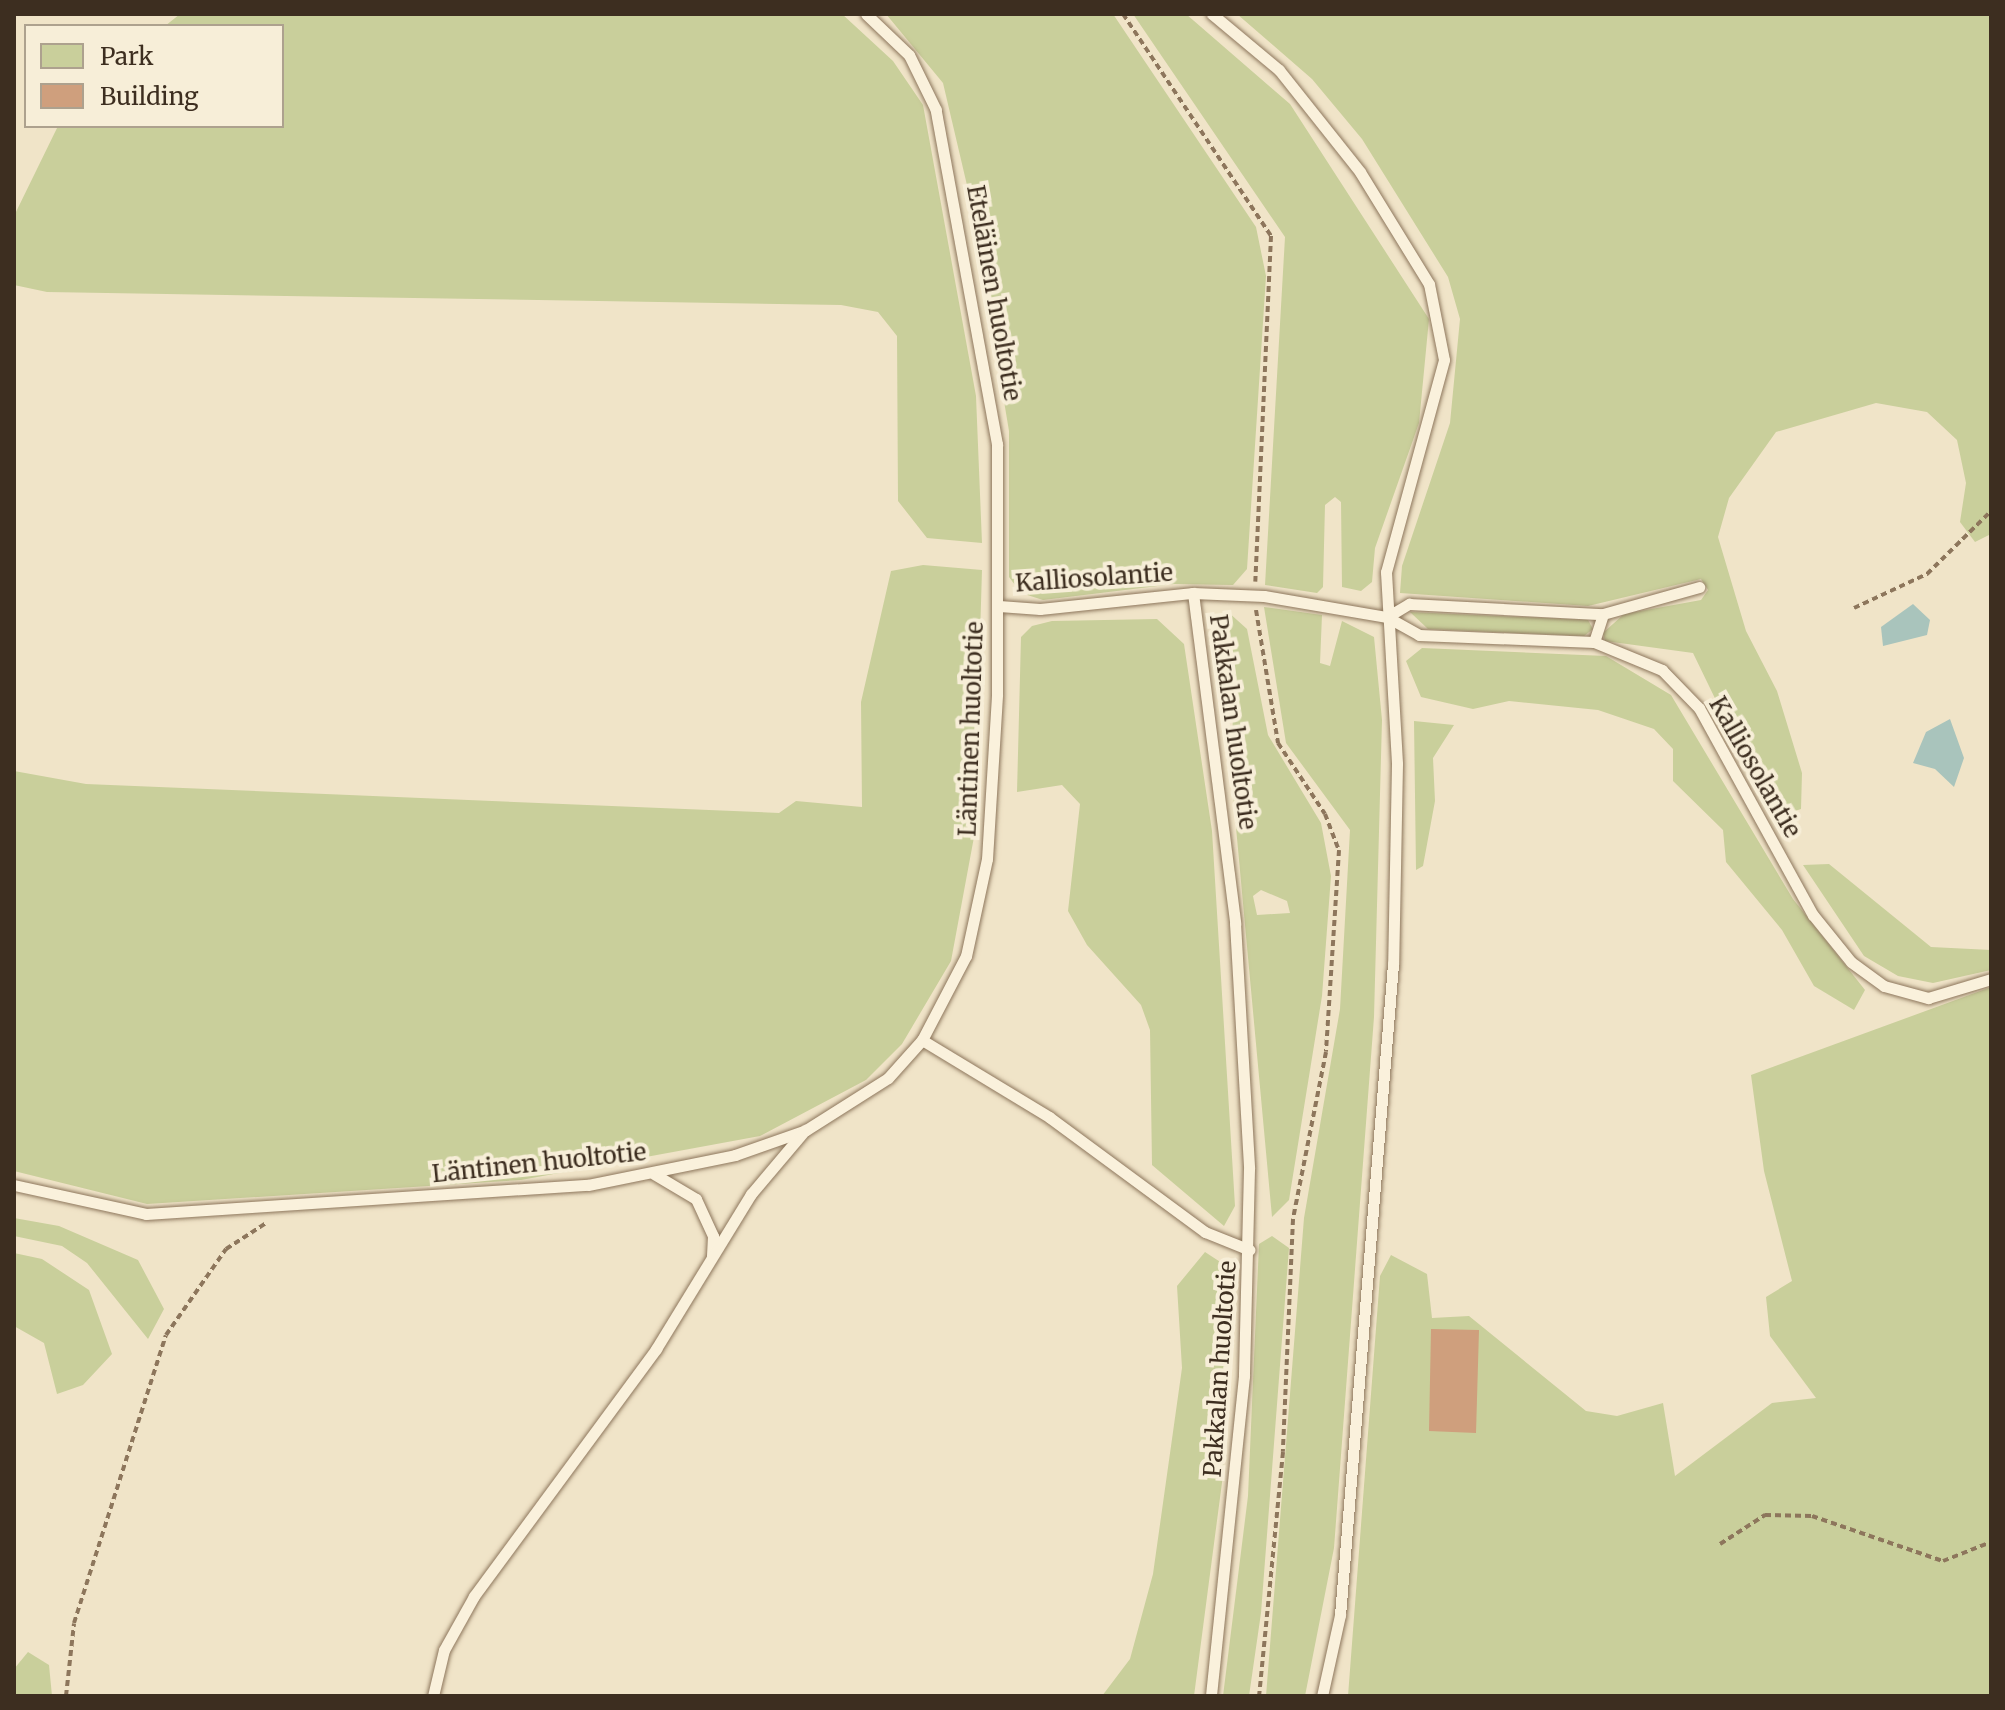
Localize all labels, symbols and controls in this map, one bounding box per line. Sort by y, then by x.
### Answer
legend [24,24,284,128]
text: Park [100,41,153,72]
text: Building [100,81,199,112]
street label: Eteläinen huoltotie [961,183,1027,403]
street label: Kalliosolantie [1014,558,1174,598]
street label: Pakkalan huoltotie [1204,613,1262,831]
street label: Läntinen huoltotie [953,621,989,837]
street label: Kalliosolantie [1703,691,1807,843]
street label: Läntinen huoltotie [430,1137,648,1189]
street label: Pakkalan huoltotie [1198,1260,1242,1478]

